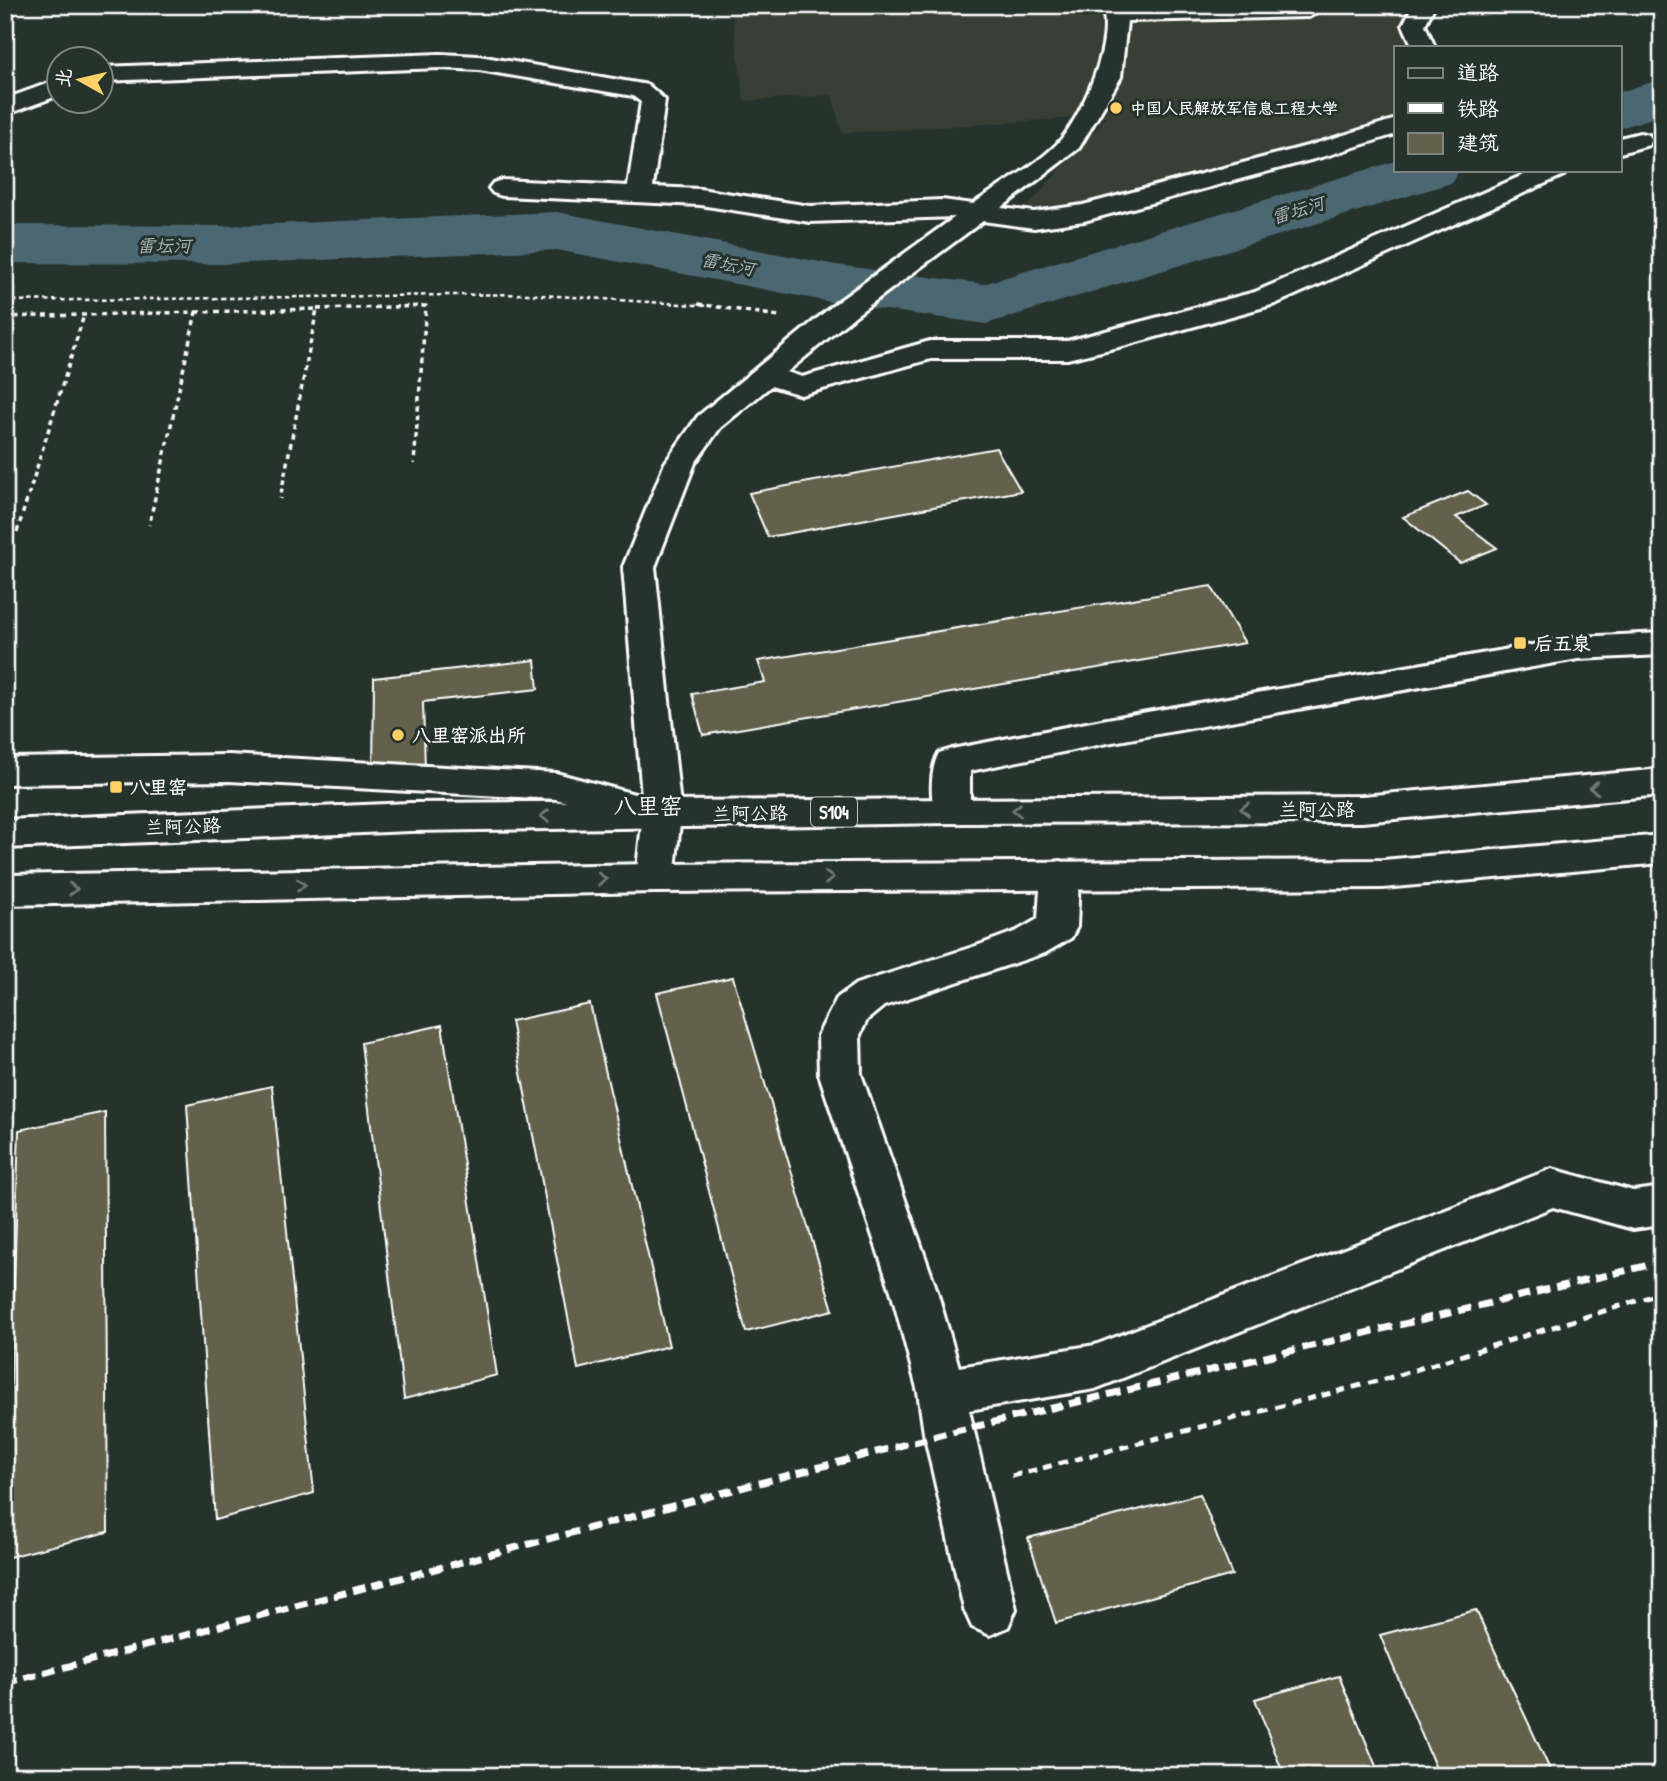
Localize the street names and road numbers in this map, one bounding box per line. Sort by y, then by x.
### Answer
street label: 兰阿公路 [1279,796,1355,822]
road number: S104 [811,798,857,826]
street label: 兰阿公路 [712,799,788,827]
street label: 兰阿公路 [145,812,221,840]

